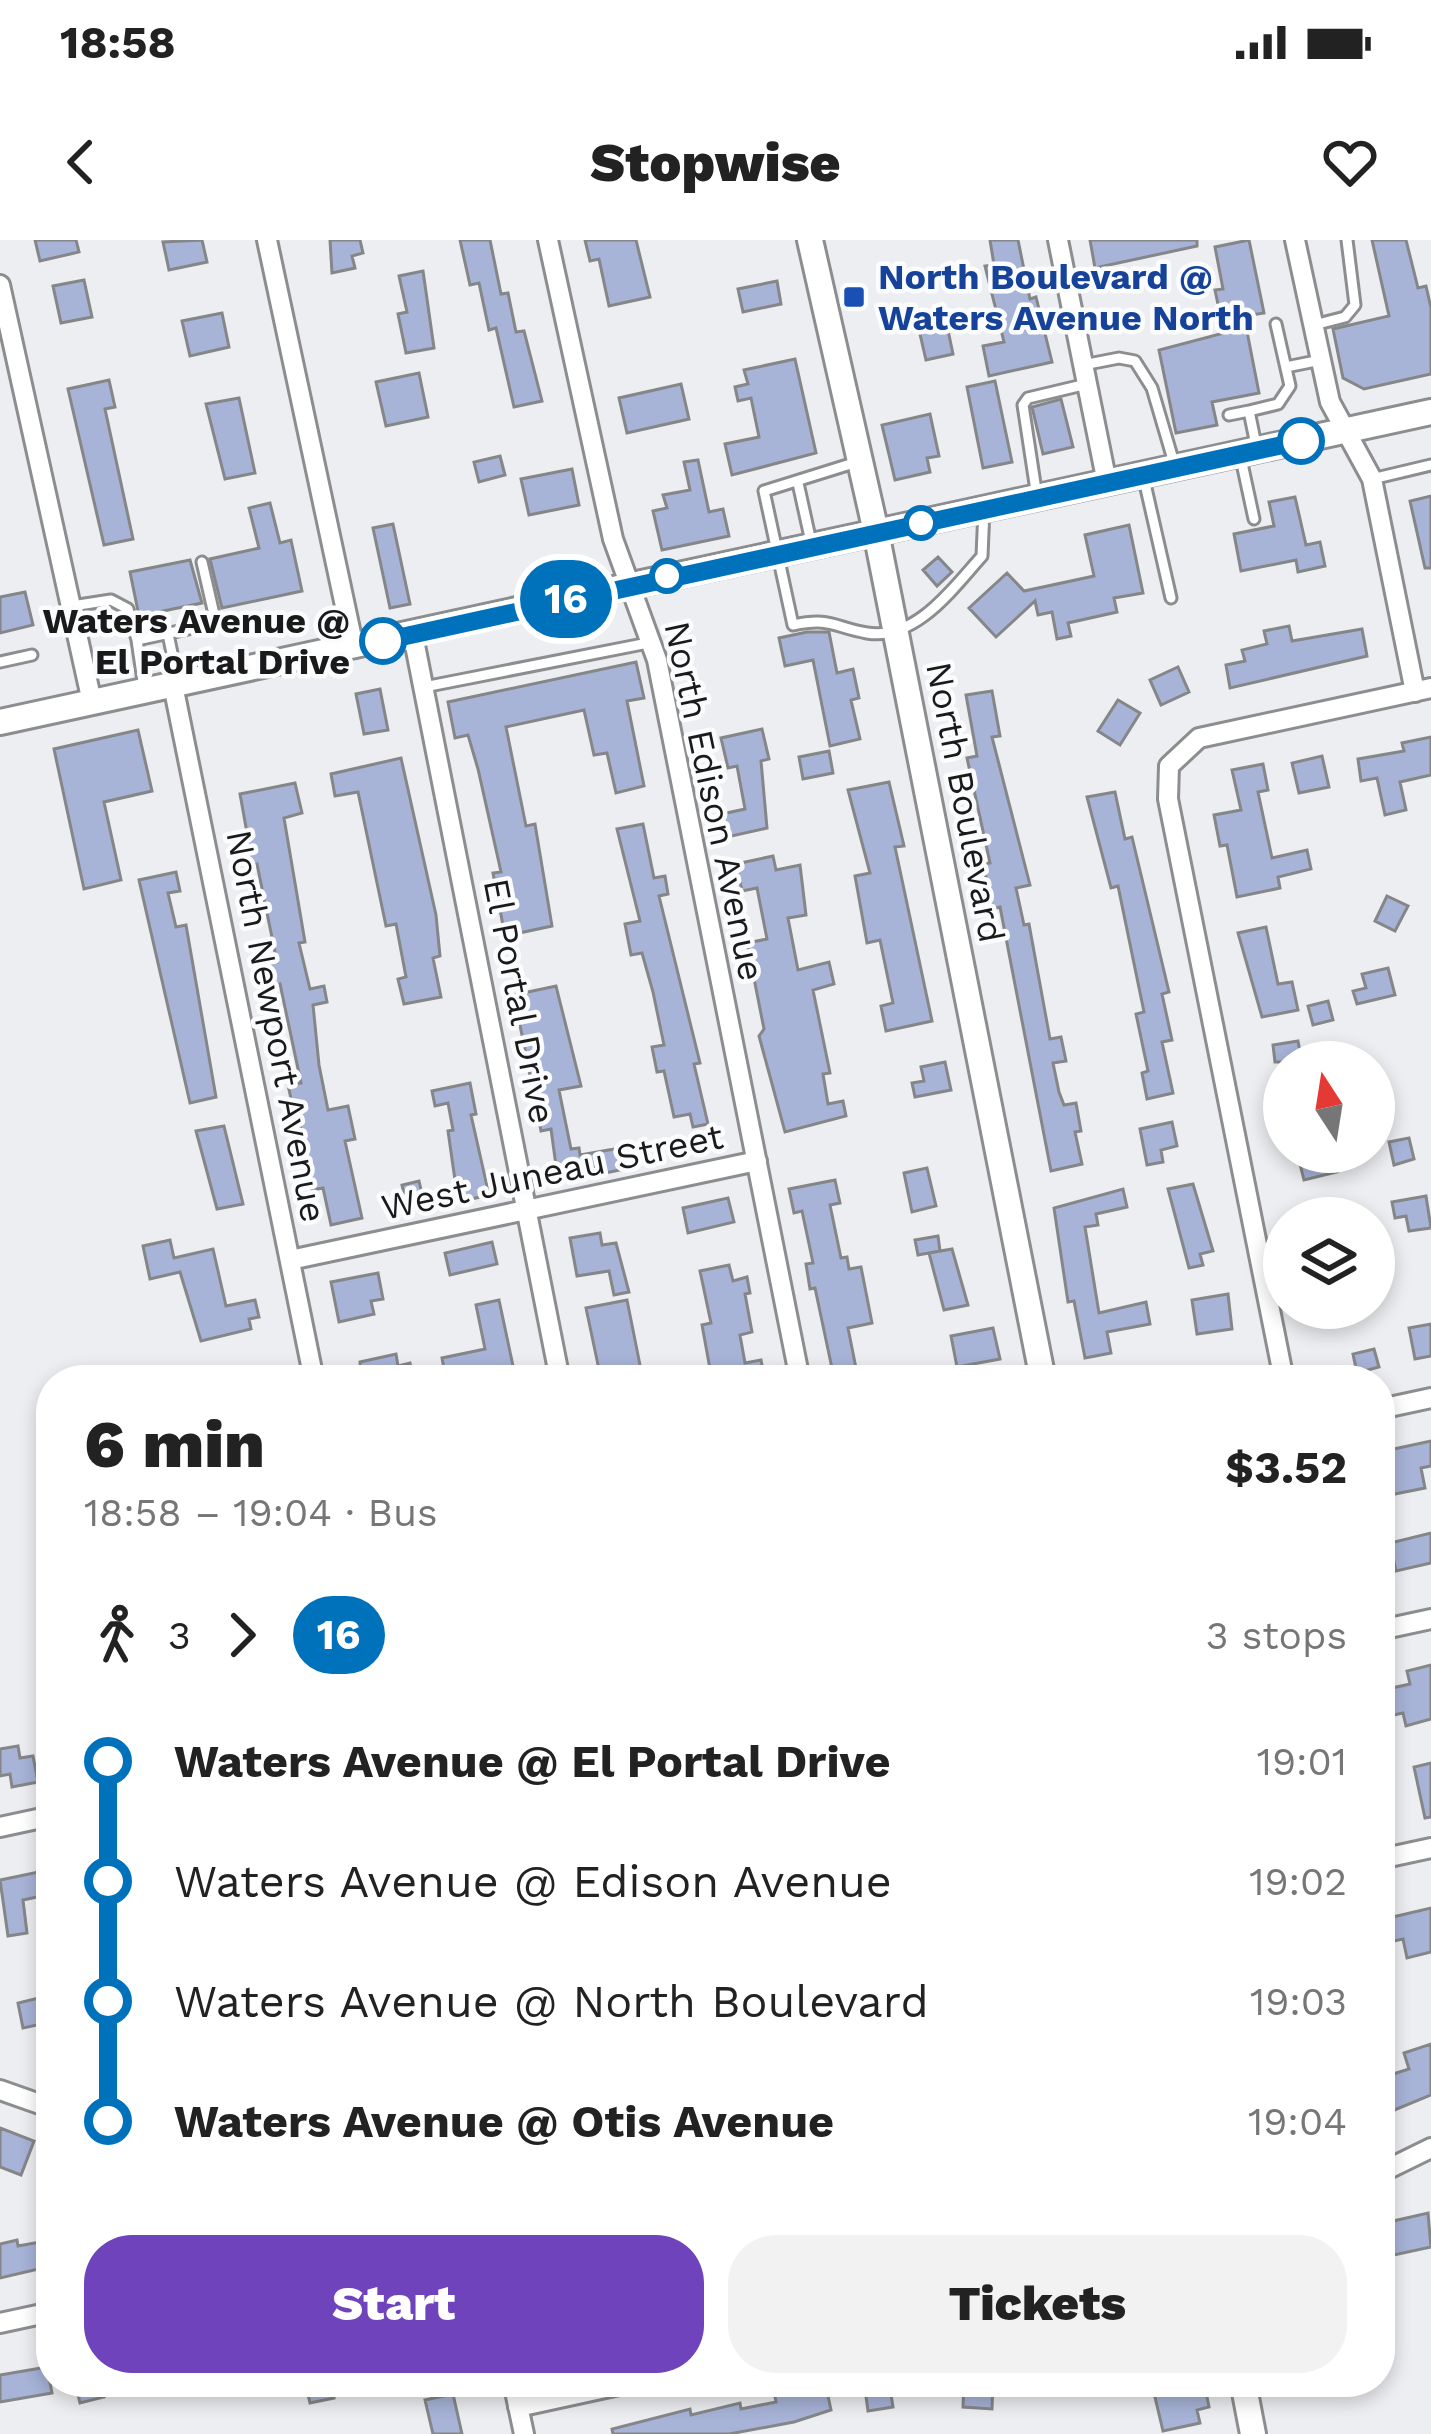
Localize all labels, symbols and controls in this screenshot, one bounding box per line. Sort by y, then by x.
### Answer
text: 18:58 [60,16,176,69]
icon: back [48,129,114,195]
icon: heart [1317,129,1383,195]
text: Stopwise [590,131,841,194]
place label: North Boulevard @ Waters Avenue North [878,256,1254,339]
marker: North Boulevard @ Waters Avenue North [841,284,867,310]
unlabelled marker [1279,419,1323,463]
unlabelled marker [905,507,937,539]
line badge: 16 [512,560,620,638]
unlabelled marker [651,560,683,592]
text: 16 [544,574,588,623]
place label: Waters Avenue @ El Portal Drive [42,600,350,683]
street label: North Edison Avenue [655,618,773,985]
marker: Waters Avenue @ El Portal Drive [361,619,405,663]
street label: North Boulevard [917,658,1013,946]
street label: North Newport Avenue [217,827,335,1226]
street label: El Portal Drive [475,875,563,1127]
north arrow [1263,1041,1395,1173]
map controls [1263,1041,1395,1329]
street label: West Juneau Street [378,1115,727,1229]
button: layers [1263,1197,1395,1329]
text: 6 min [84,1406,265,1483]
text: $3.52 [1225,1441,1347,1494]
text: 18:58 – 19:04 · Bus [84,1490,438,1535]
icon: walk [84,1602,150,1668]
icon: forward [209,1602,275,1668]
text: 16 [317,1610,361,1659]
text: 3 [168,1613,191,1658]
text: 3 stops [1206,1613,1347,1658]
text: Waters Avenue @ El Portal Drive [174,1735,890,1788]
text: 19:01 [1257,1739,1347,1784]
text: Waters Avenue @ Edison Avenue [174,1855,892,1908]
text: 19:02 [1249,1859,1347,1904]
text: Waters Avenue @ North Boulevard [174,1975,929,2028]
text: 19:03 [1250,1979,1347,2024]
text: Waters Avenue @ Otis Avenue [174,2095,834,2148]
text: 19:04 [1248,2099,1347,2144]
button: Start [84,2235,704,2373]
button: Tickets [728,2235,1347,2373]

